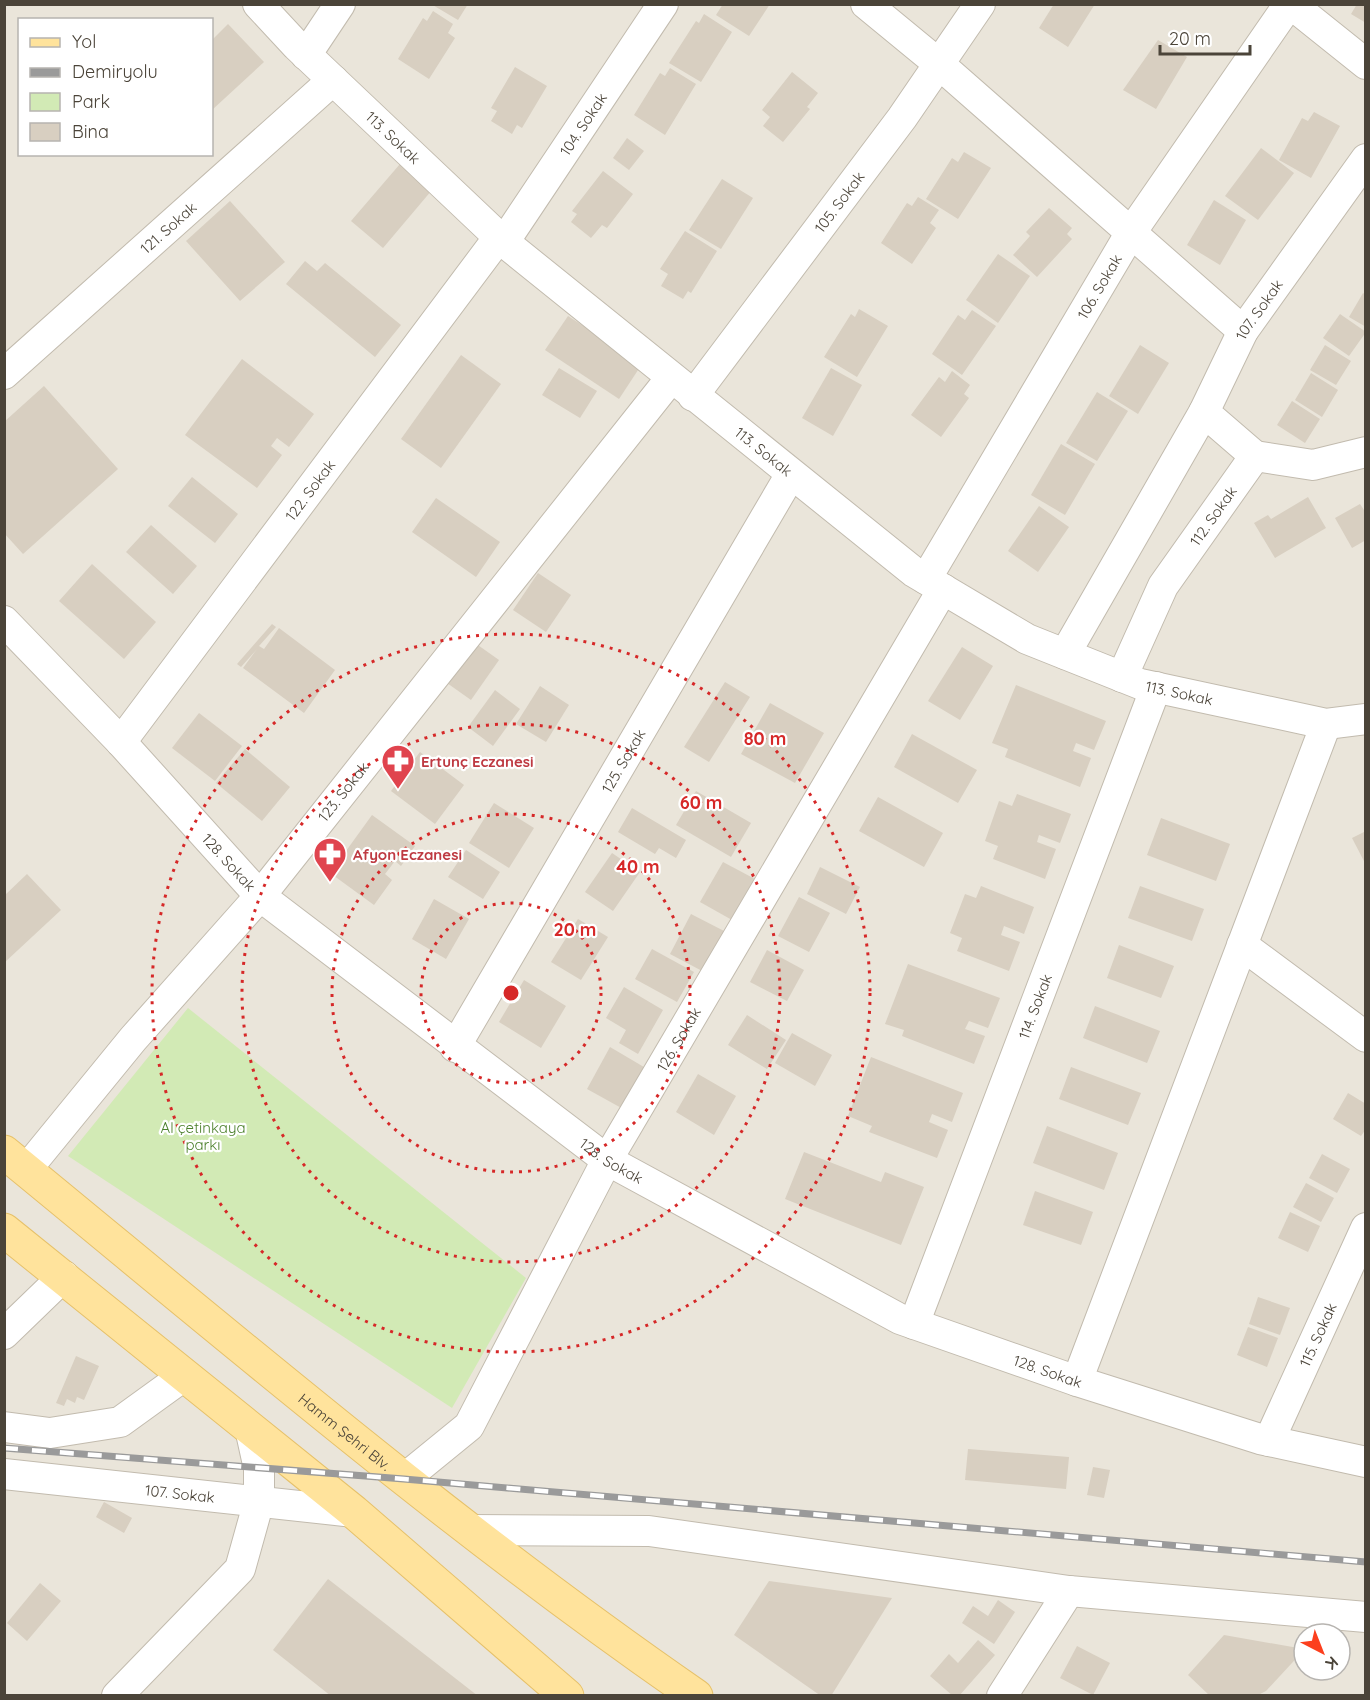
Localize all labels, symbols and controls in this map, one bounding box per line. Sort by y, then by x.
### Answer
legend [18,18,213,156]
scale bar [1160,18,1250,56]
text: 20 m [1169,27,1211,50]
text: Yol [72,30,96,53]
text: Demiryolu [72,60,158,83]
street label: 104. Sokak [555,89,611,159]
text: Park [72,90,110,113]
street label: 113. Sokak [362,107,425,168]
text: Bina [72,120,109,143]
street label: 105. Sokak [810,167,868,236]
street label: 121. Sokak [136,197,200,257]
street label: 106. Sokak [1073,251,1126,322]
street label: 107. Sokak [1231,275,1287,342]
street label: 113. Sokak [731,422,796,480]
street label: 122. Sokak [281,455,339,524]
street label: 112. Sokak [1185,482,1240,549]
street label: 113. Sokak [1144,676,1215,709]
street label: 125. Sokak [597,725,649,796]
text: 80 m [744,727,786,750]
pharmacy icon: Ertunç Eczanesi [380,743,416,790]
place label: Ertunç Eczanesi [421,752,534,771]
street label: 123. Sokak [313,758,373,825]
text: 60 m [680,791,722,814]
street label: 128. Sokak [198,829,260,895]
pharmacy icon: Afyon Eczanesi [312,836,348,883]
place label: Afyon Eczanesi [353,845,462,864]
text: 40 m [616,855,660,878]
text: 20 m [554,918,596,941]
street label: 114. Sokak [1014,971,1056,1041]
centre of rings [501,983,521,1003]
street label: 126. Sokak [652,1003,705,1075]
park label: Al çetinkaya parkı [160,1118,246,1154]
street label: 128. Sokak [576,1133,647,1187]
street label: 115. Sokak [1295,1299,1340,1370]
street label: 128. Sokak [1011,1350,1085,1392]
street label: Hamm Şehri Blv. [295,1389,395,1474]
street label: 107. Sokak [144,1480,216,1506]
north arrow [1292,1622,1352,1682]
text: K [1321,1652,1343,1674]

